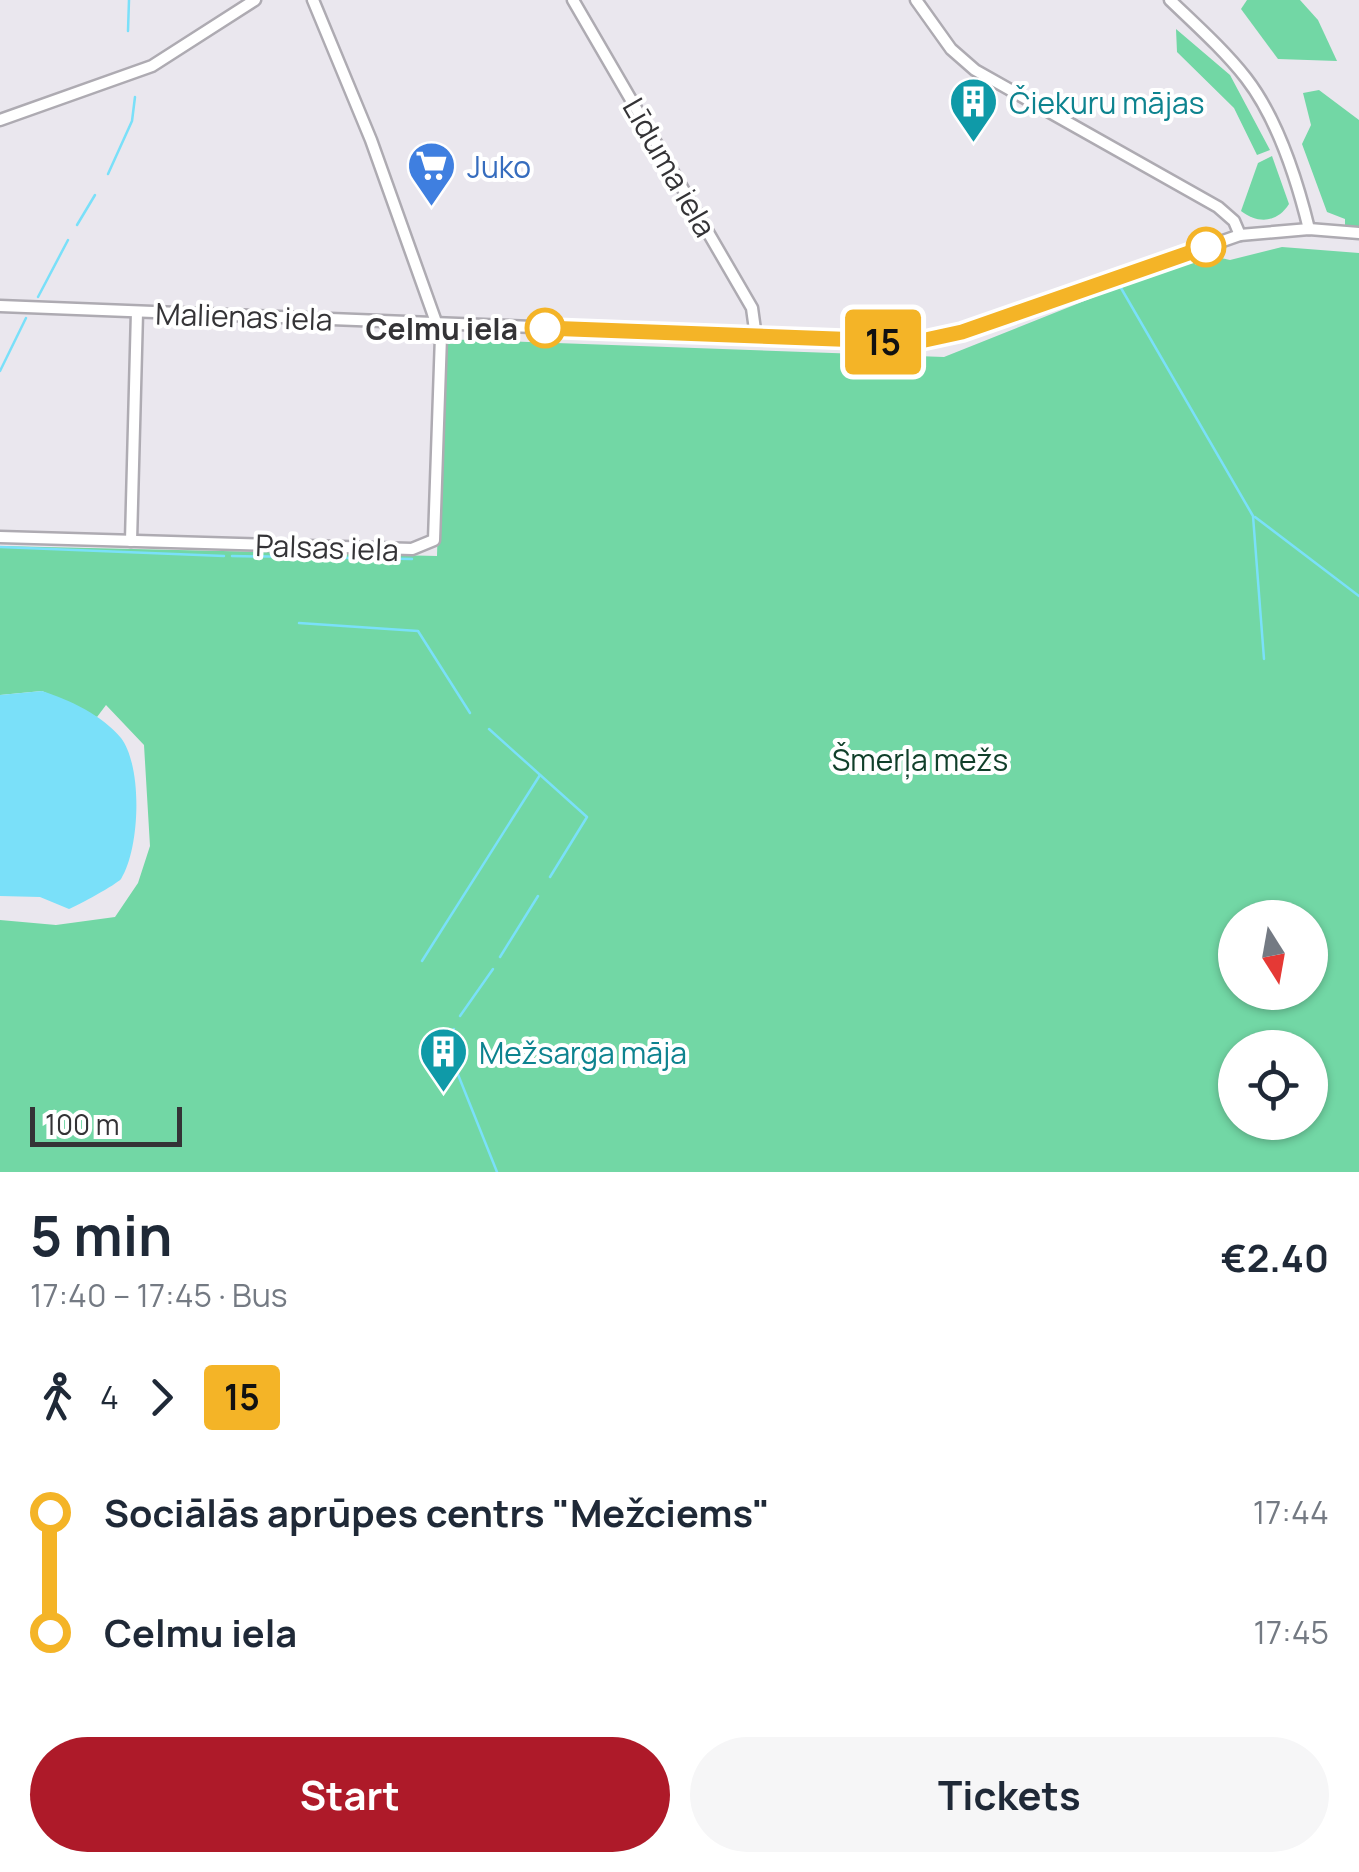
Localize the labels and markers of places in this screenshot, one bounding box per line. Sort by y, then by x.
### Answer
building icon: Čiekuru mājas [948,76,1000,144]
place label: Čiekuru mājas [1009,82,1204,123]
supermarket icon: Juko [406,140,458,208]
place label: Juko [467,146,531,187]
unlabelled marker [1187,228,1225,266]
place label: Celmu iela [365,308,518,349]
marker: Celmu iela [526,309,564,347]
building icon: Mežsarga māja [418,1026,470,1094]
place label: Mežsarga māja [479,1032,687,1073]

